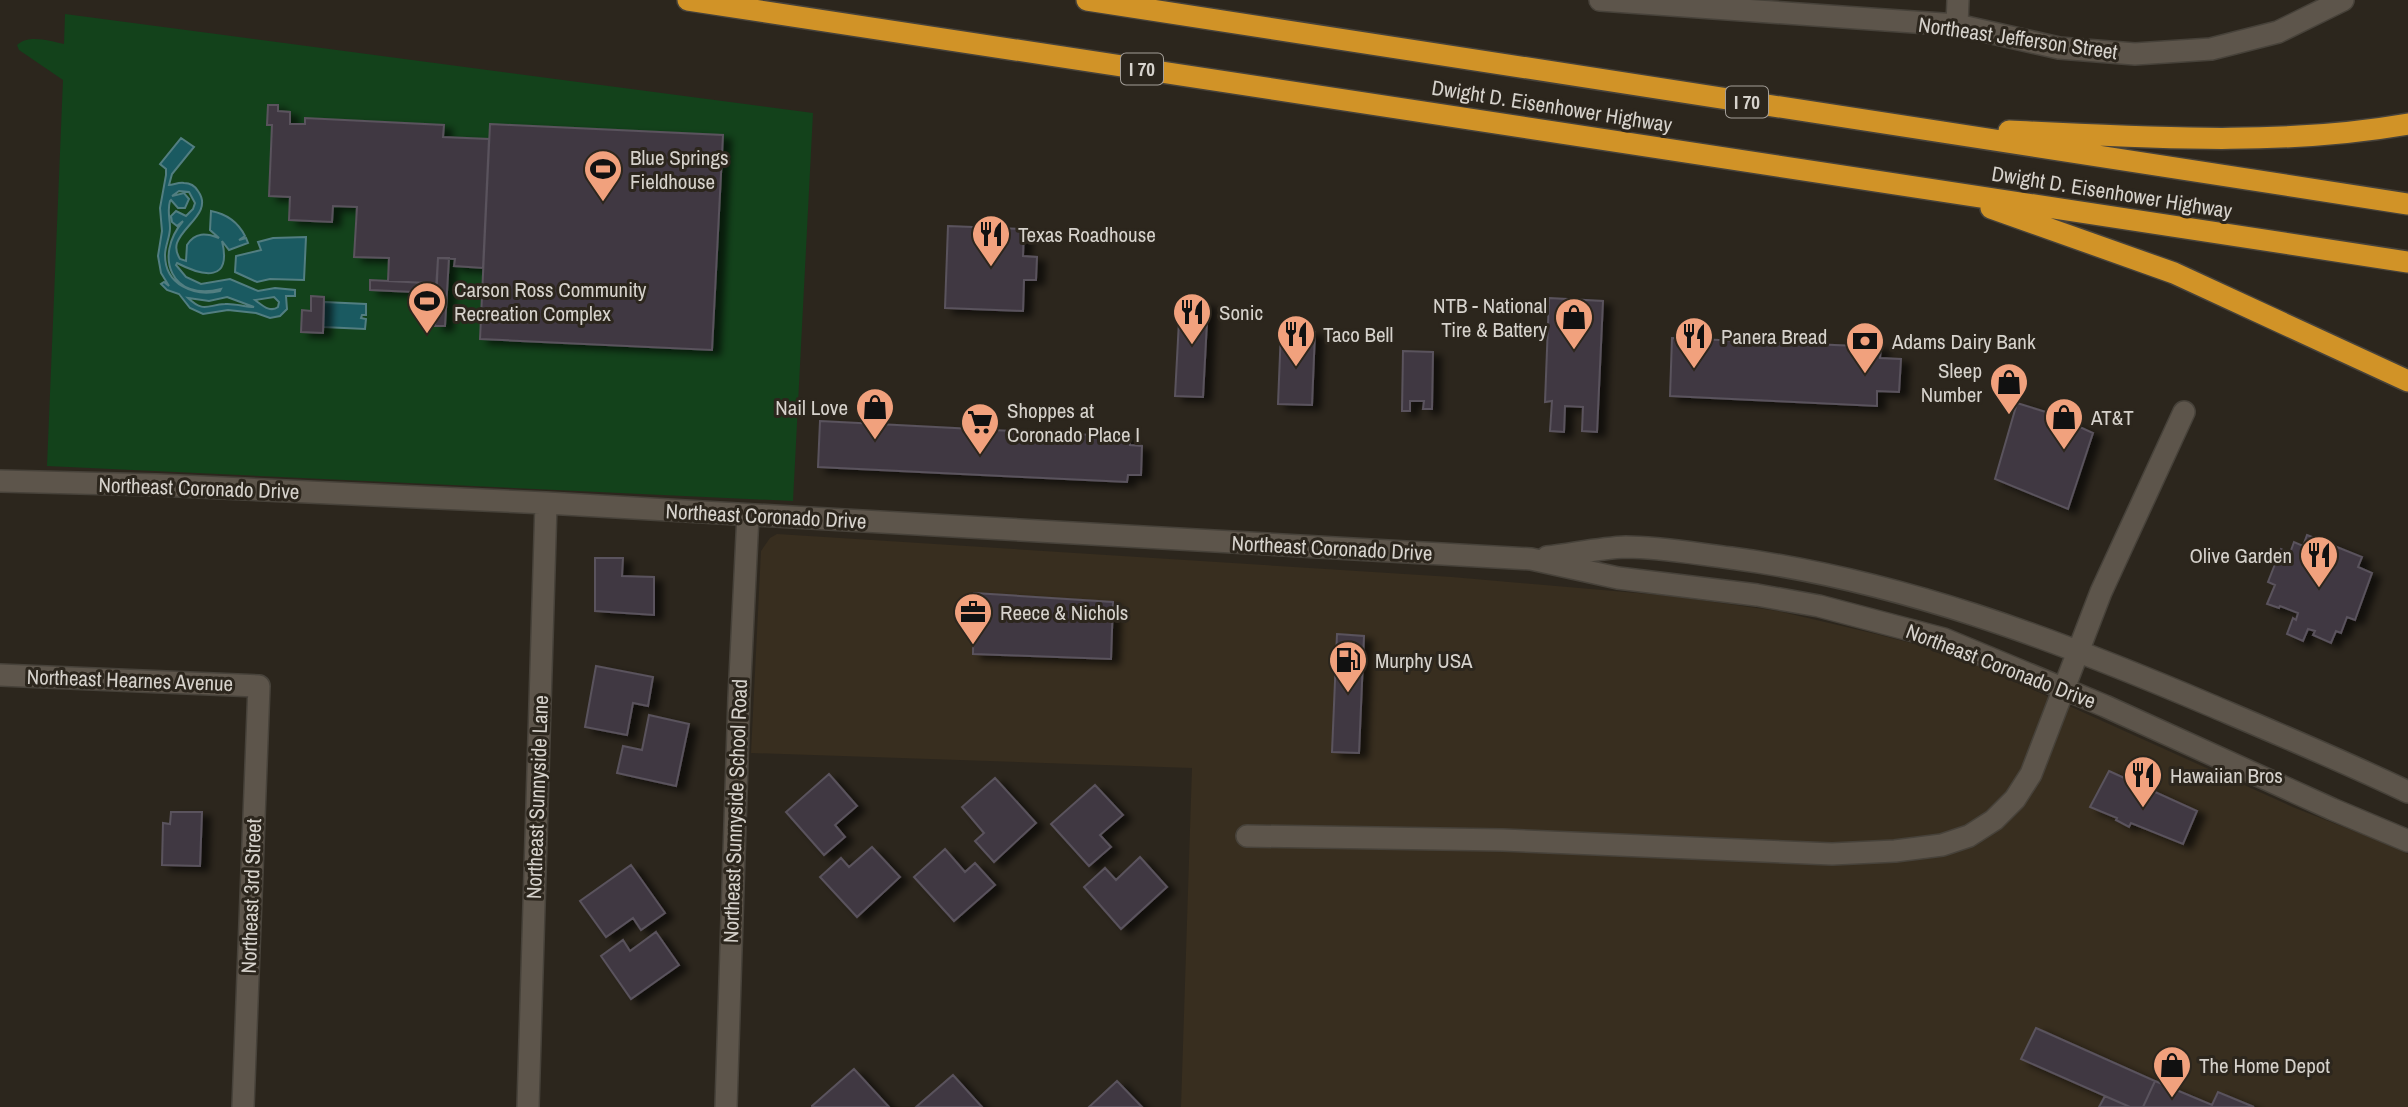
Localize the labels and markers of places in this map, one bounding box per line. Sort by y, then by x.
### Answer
place label: Blue Springs Fieldhouse [630,143,729,196]
sports icon: Blue Springs Fieldhouse [582,148,624,203]
restaurant icon: Texas Roadhouse [970,213,1012,268]
place label: Texas Roadhouse [1018,220,1156,249]
place label: Carson Ross Community Recreation Complex [454,275,647,328]
sports icon: Carson Ross Community Recreation Complex [406,280,448,335]
restaurant icon: Sonic [1171,291,1213,346]
place label: NTB - National Tire & Battery [1433,291,1547,344]
shop icon: NTB - National Tire & Battery [1553,296,1595,351]
place label: Sonic [1219,298,1263,327]
restaurant icon: Taco Bell [1275,313,1317,368]
restaurant icon: Panera Bread [1673,315,1715,370]
place label: Taco Bell [1323,320,1393,349]
bank icon: Adams Dairy Bank [1844,320,1886,375]
place label: Panera Bread [1721,322,1827,351]
place label: Adams Dairy Bank [1891,327,2036,356]
place label: Sleep Number [1921,356,1982,409]
shop icon: Sleep Number [1988,361,2030,416]
shop icon: Nail Love [854,386,896,441]
place label: Nail Love [775,393,848,422]
place label: Shoppes at Coronado Place I [1007,396,1140,449]
shop icon: AT&T [2043,396,2085,451]
supermarket icon: Shoppes at Coronado Place I [959,401,1001,456]
place label: AT&T [2090,403,2134,432]
restaurant icon: Olive Garden [2298,534,2340,589]
place label: Olive Garden [2190,541,2292,570]
office icon: Reece & Nichols [952,591,994,646]
place label: Reece & Nichols [1000,598,1128,627]
fuel station icon: Murphy USA [1327,639,1369,694]
place label: Murphy USA [1375,646,1473,675]
restaurant icon: Hawaiian Bros [2122,754,2164,809]
place label: Hawaiian Bros [2170,761,2283,790]
shop icon: The Home Depot [2151,1044,2193,1099]
place label: The Home Depot [2199,1051,2330,1080]

